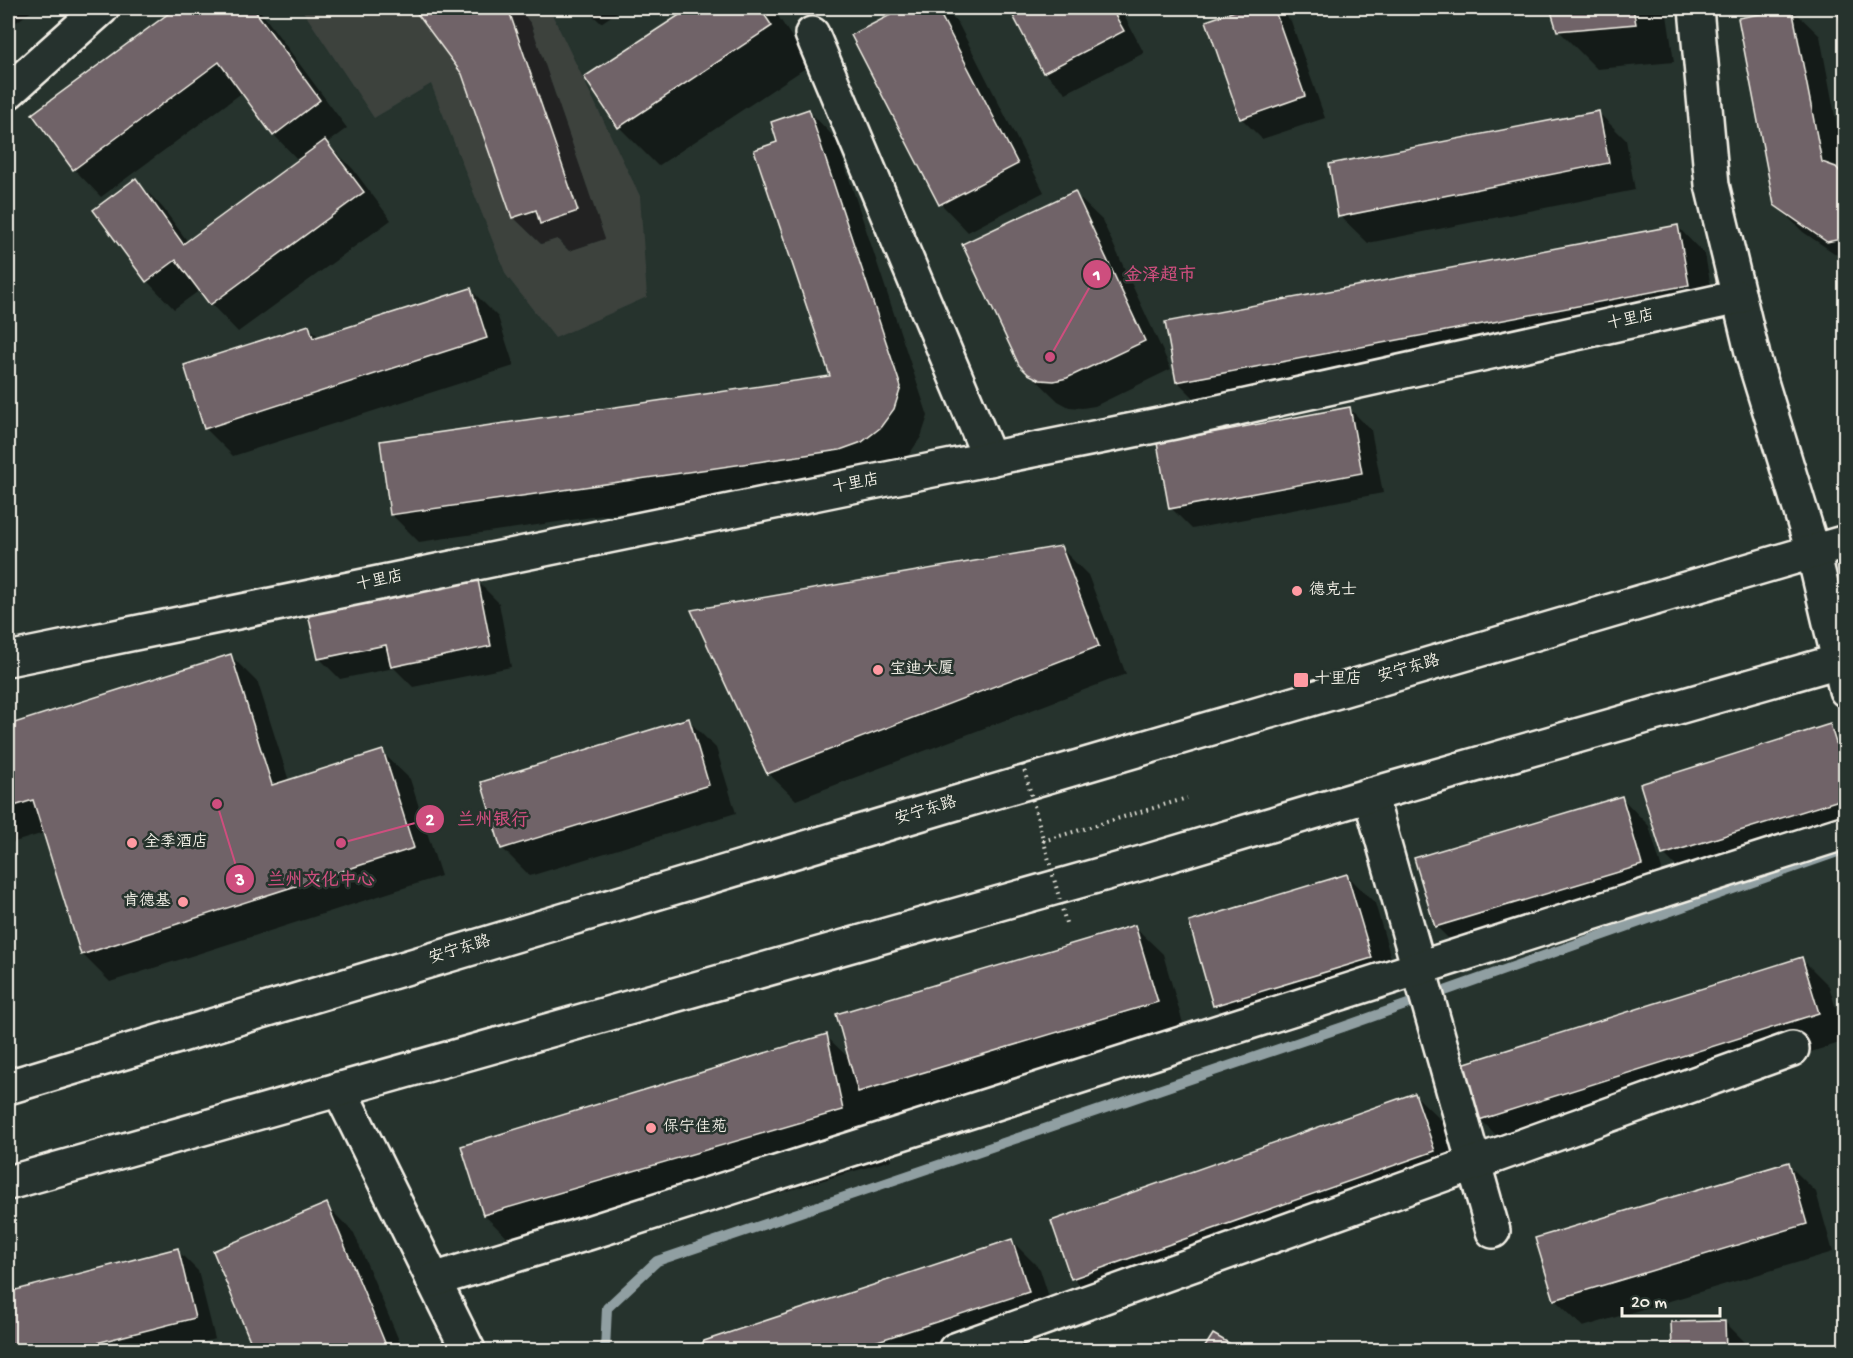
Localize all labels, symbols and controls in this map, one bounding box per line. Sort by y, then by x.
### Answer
callout: 金泽超市 [1082,256,1208,292]
text: 金泽超市 [1124,265,1196,287]
text: 1 [1092,266,1101,287]
street label: 十里店 [1605,305,1656,335]
street label: 十里店 [830,469,881,499]
street label: 十里店 [354,566,405,596]
place label: 德克士 [1309,581,1357,601]
marker: 德克士 [1290,584,1304,598]
street label: 安宁东路 [1375,650,1442,688]
place label: 宝迪大厦 [890,660,954,680]
marker: 宝迪大厦 [871,663,885,677]
place label: 十里店 [1314,669,1362,690]
marker: 十里店 [1292,671,1310,689]
street label: 安宁东路 [892,792,959,830]
callout: 兰州银行 [415,801,541,837]
text: 兰州银行 [457,810,529,832]
text: 2 [426,811,435,832]
place label: 全季酒店 [144,832,208,853]
marker: 全季酒店 [125,836,139,850]
callout: 兰州文化中心 [225,861,387,897]
text: 兰州文化中心 [267,870,375,892]
text: 3 [234,871,245,892]
place label: 肯德基 [123,891,171,912]
marker: 肯德基 [176,895,190,909]
street label: 安宁东路 [426,931,493,969]
place label: 保宁佳苑 [663,1118,727,1138]
marker: 保宁佳苑 [644,1121,658,1135]
scale bar [1622,1280,1720,1318]
text: 20 m [1631,1293,1667,1314]

